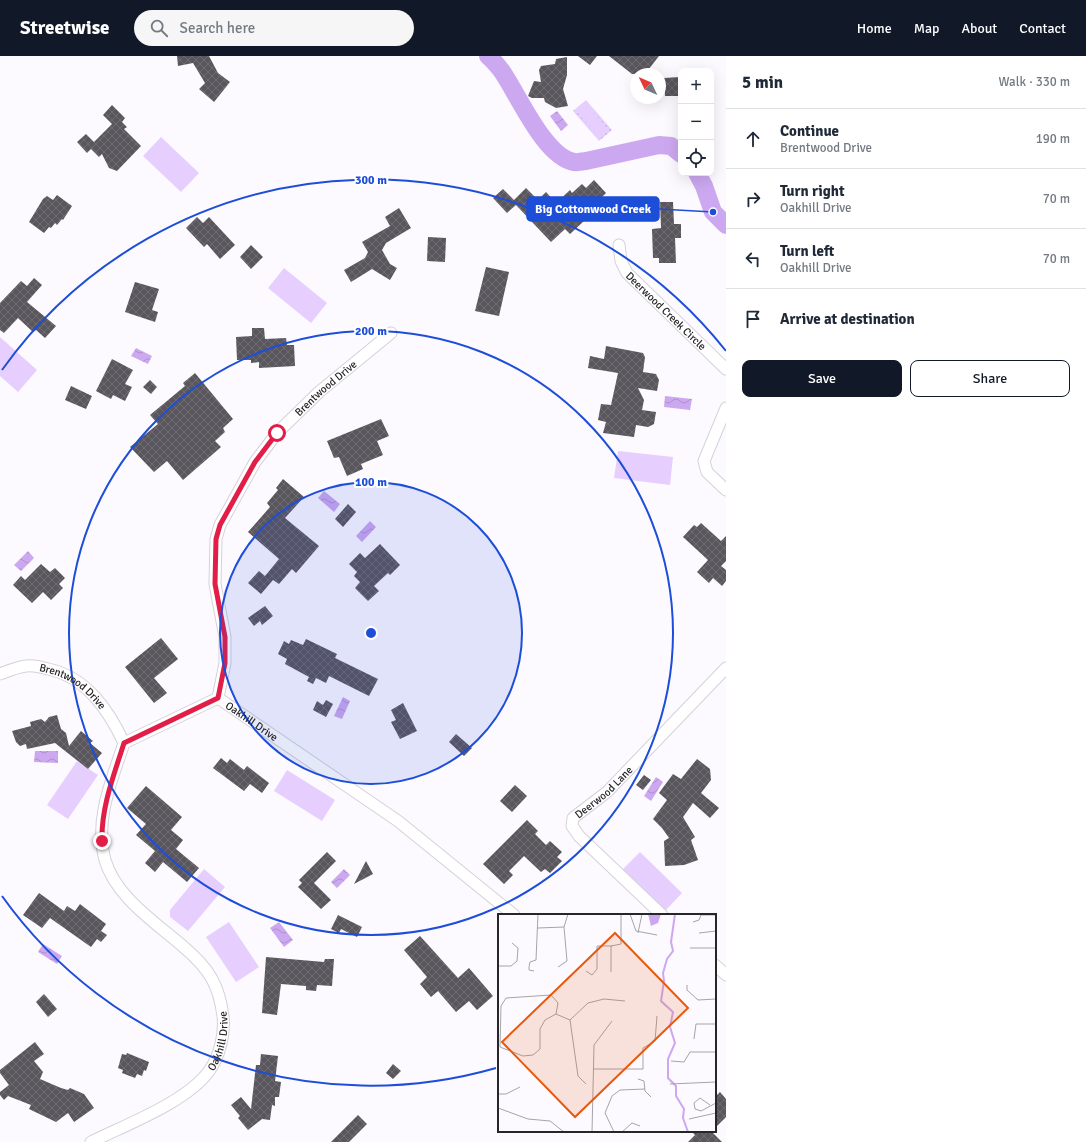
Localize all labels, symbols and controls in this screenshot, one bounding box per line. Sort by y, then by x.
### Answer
search box [134,10,414,46]
text: Streetwise [20,16,110,40]
icon: search [148,17,170,39]
text: Search here [180,19,255,37]
text: Home [857,20,892,37]
text: Map [914,20,939,37]
text: About [961,20,997,37]
text: Contact [1019,20,1066,37]
north arrow [630,68,666,104]
map controls [678,68,714,176]
button: + [678,68,714,104]
text: 5 min [742,72,783,93]
text: Walk · 330 m [999,74,1070,90]
button: − [678,104,714,140]
text: Continue [780,122,839,140]
icon: ahead [742,128,764,150]
text: 190 m [1036,131,1070,147]
button: locate [678,140,714,176]
text: Brentwood Drive [780,140,872,156]
text: 300 m [355,173,387,188]
text: Turn right [780,182,845,200]
icon: right [742,188,764,210]
text: 70 m [1043,191,1070,207]
callout: Big Cottonwood Creek [527,197,659,221]
text: Oakhill Drive [780,200,852,216]
text: Big Cottonwood Creek [535,202,652,217]
text: Turn left [780,242,834,260]
icon: left [742,248,764,270]
text: 70 m [1043,251,1070,267]
text: Oakhill Drive [780,260,852,276]
street label: Deerwood Creek Circle [623,269,709,353]
icon: arrive [742,308,764,330]
text: Arrive at destination [780,310,915,328]
text: 200 m [355,324,387,339]
street label: Brentwood Drive [292,358,360,419]
button: Save [742,360,902,397]
button: Share [910,360,1070,397]
route start [268,424,286,442]
text: 100 m [355,475,387,490]
centre of rings [364,626,378,640]
street label: Brentwood Drive [38,661,108,712]
street label: Oakhill Drive [223,699,280,744]
street label: Deerwood Lane [572,764,635,821]
route end [93,832,111,850]
inset map [498,914,716,1132]
street label: Oakhill Drive [205,1010,230,1073]

